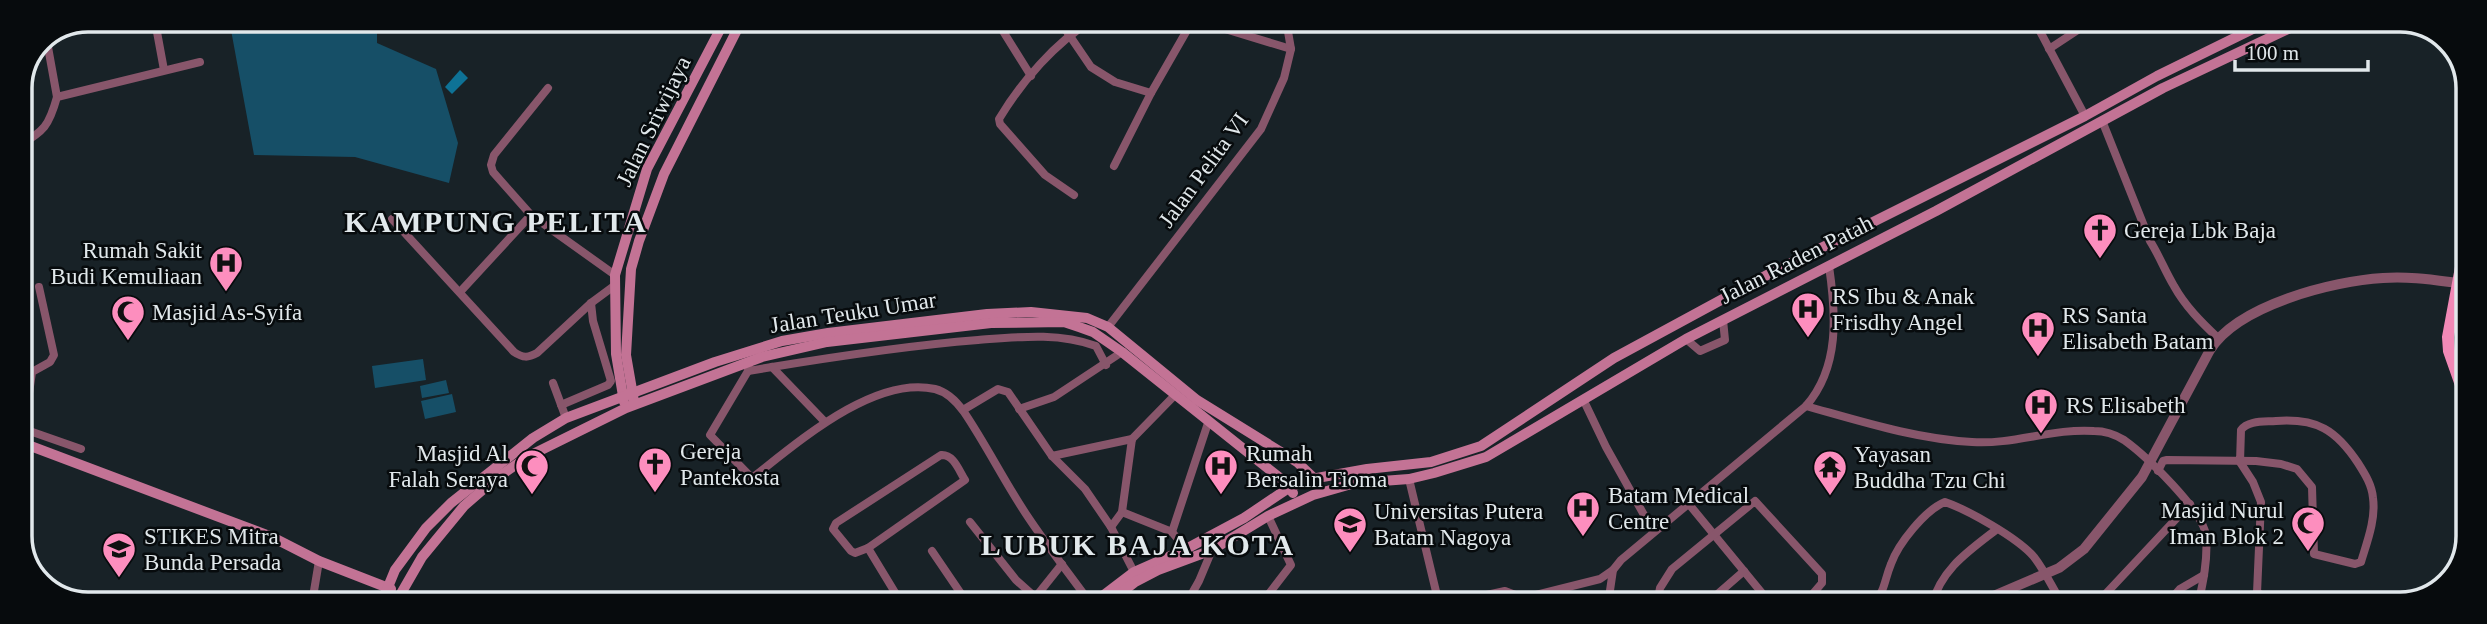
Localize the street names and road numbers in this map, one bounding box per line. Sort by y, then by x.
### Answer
street label: Jalan Sriwijaya [611,52,696,190]
street label: Jalan Pelita VI [1154,108,1253,232]
street label: Jalan Raden Patah [1715,210,1877,309]
street label: Jalan Teuku Umar [768,287,938,338]

